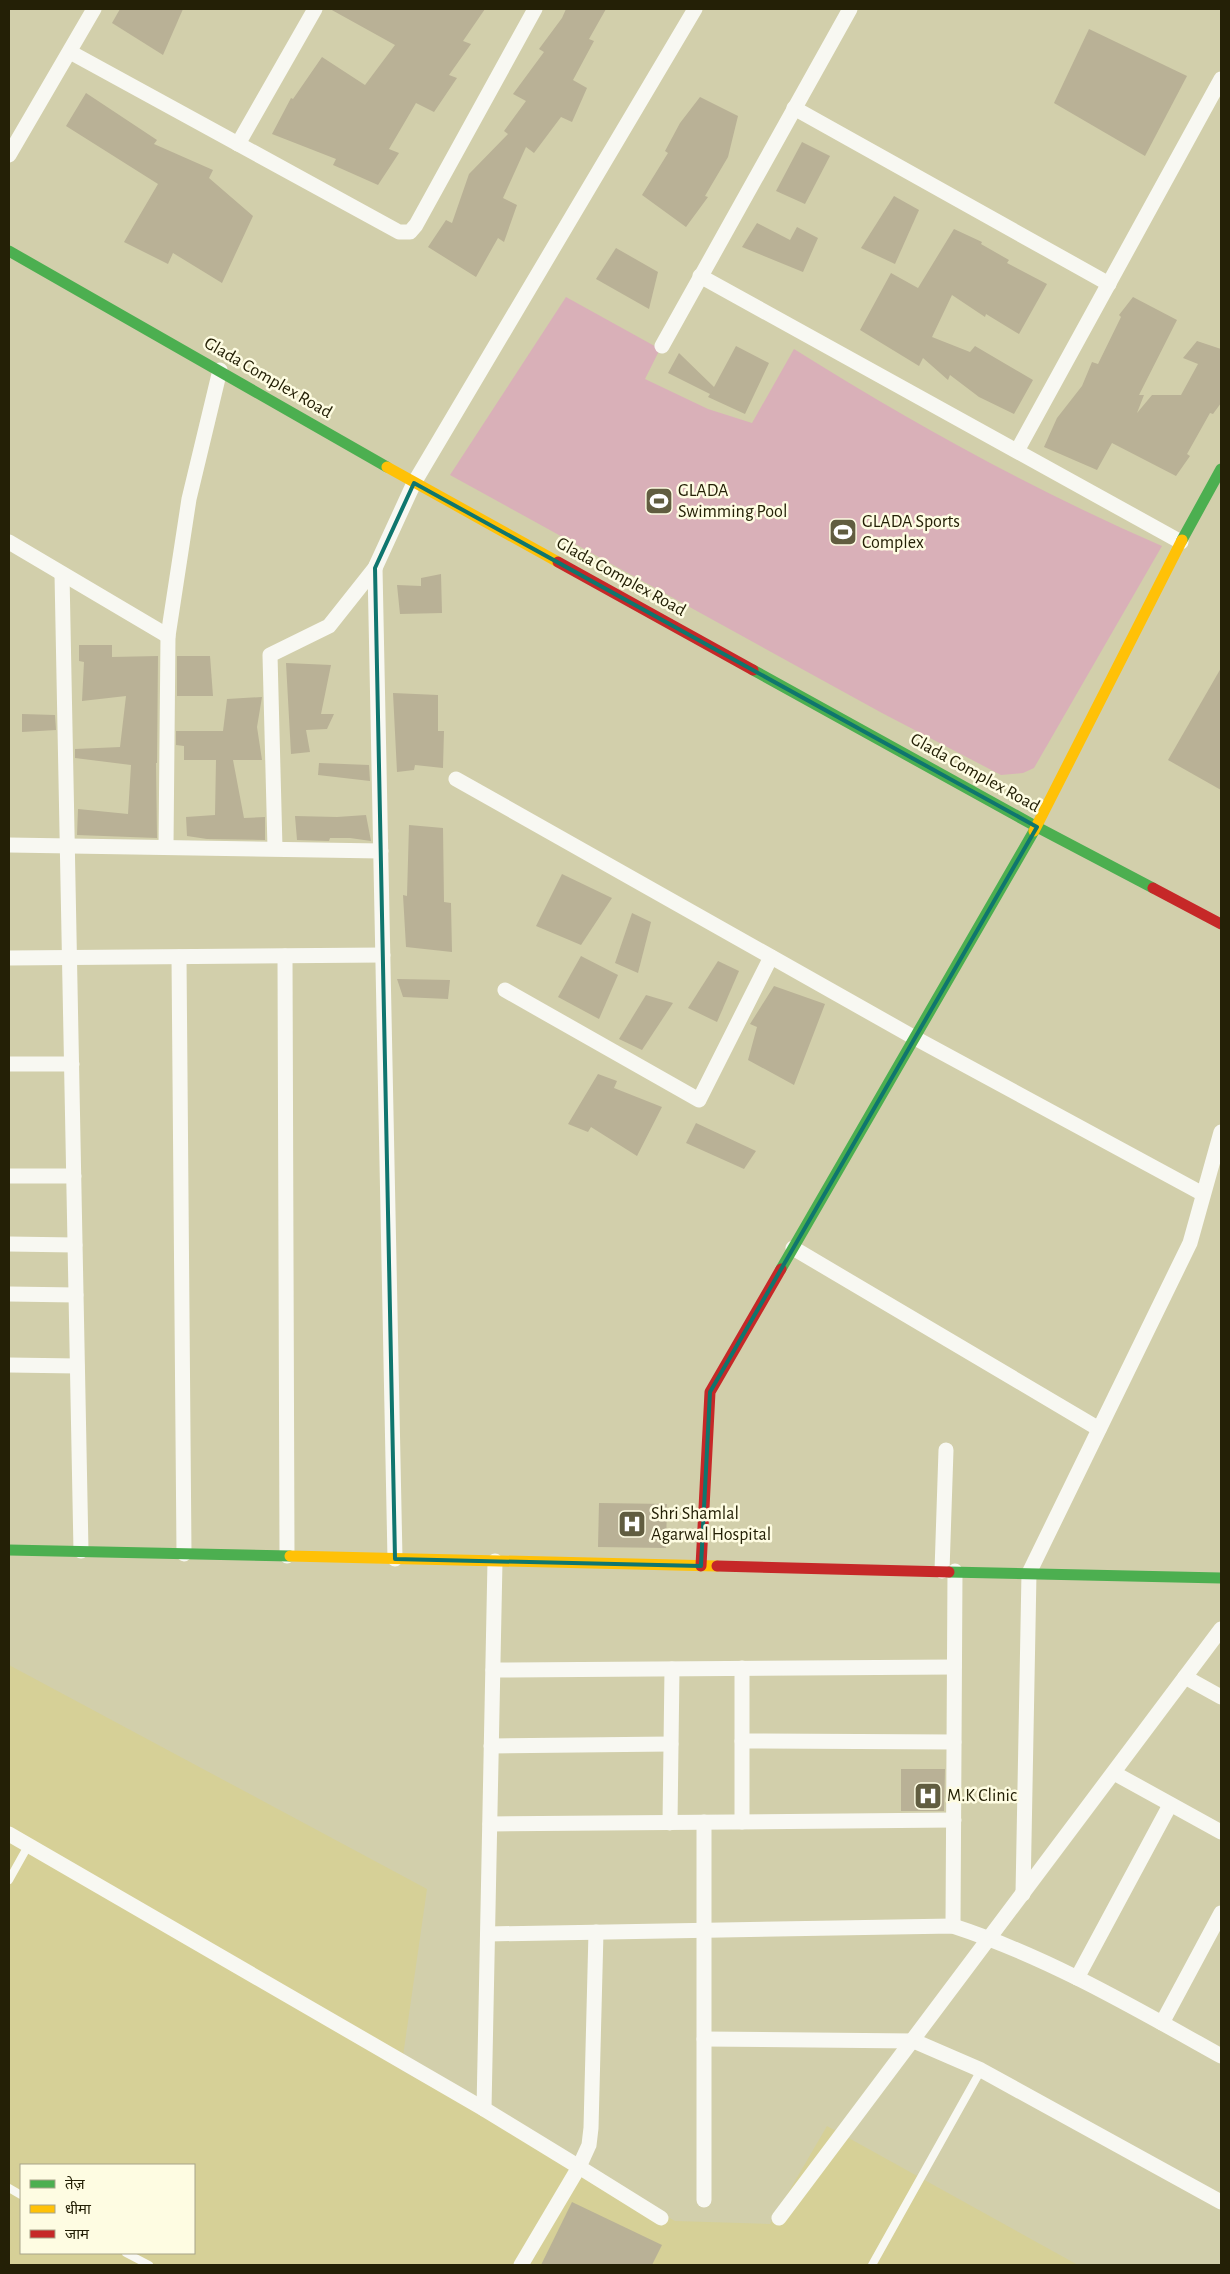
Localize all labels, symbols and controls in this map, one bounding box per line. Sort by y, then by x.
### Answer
street label: Glada Complex Road [201,334,335,422]
place label: GLADA Swimming Pool [678,482,787,521]
sports icon: GLADA Swimming Pool [644,486,674,516]
place label: GLADA Sports Complex [862,513,960,552]
sports icon: GLADA Sports Complex [828,517,858,547]
street label: Glada Complex Road [553,534,689,620]
street label: Glada Complex Road [907,730,1043,816]
place label: Shri Shamlal Agarwal Hospital [651,1505,771,1544]
hospital icon: Shri Shamlal Agarwal Hospital [617,1509,647,1539]
hospital icon: M.K Clinic [913,1781,943,1811]
place label: M.K Clinic [947,1787,1017,1805]
legend [20,2164,195,2254]
text: तेज़ [65,2175,86,2192]
text: धीमा [65,2201,92,2217]
text: जाम [65,2227,90,2242]

